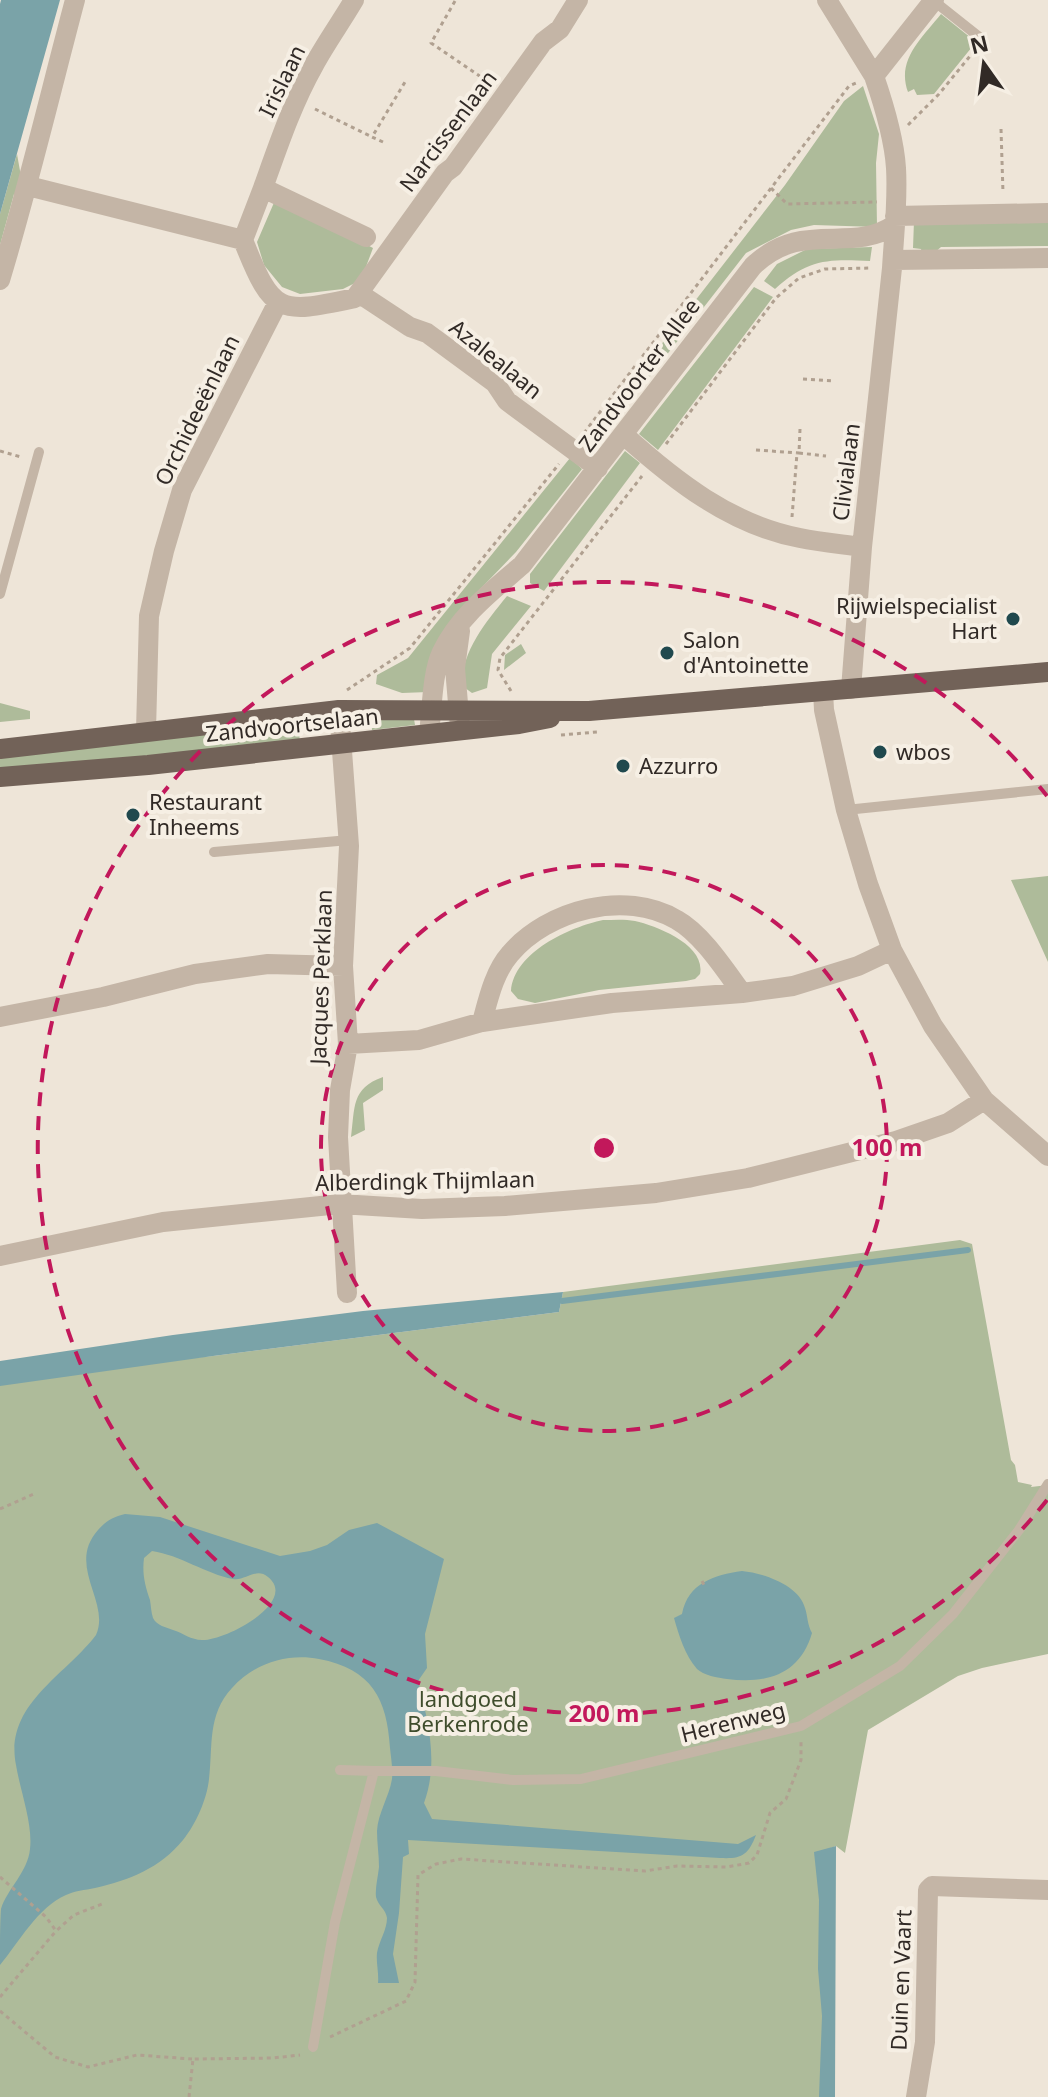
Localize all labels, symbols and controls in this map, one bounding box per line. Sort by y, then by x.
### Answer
north arrow [944,24,1024,104]
text: N [967,27,991,60]
street label: Irislaan [251,40,311,122]
street label: Narcissenlaan [392,63,503,197]
street label: Zandvoorter Allee [571,292,706,457]
street label: Azalealaan [444,312,549,405]
street label: Orchideeënlaan [147,329,246,490]
street label: Clivialaan [824,421,866,523]
place label: Rijwielspecialist Hart [836,590,997,645]
marker: Rijwielspecialist Hart [1004,610,1022,628]
place label: Salon d'Antoinette [683,624,809,679]
marker: Salon d'Antoinette [658,644,676,662]
street label: Zandvoortselaan [204,700,380,748]
place label: wbos [896,736,951,766]
marker: wbos [871,743,889,761]
place label: Azzurro [639,750,718,780]
marker: Azzurro [614,757,632,775]
place label: Restaurant Inheems [149,786,262,841]
marker: Restaurant Inheems [124,806,142,824]
street label: Jacques Perklaan [302,889,338,1067]
text: 100 m [852,1130,922,1163]
centre of rings [590,1134,618,1162]
street label: Alberdingk Thijmlaan [315,1163,535,1197]
park label: landgoed Berkenrode [407,1683,529,1738]
street label: Herenweg [677,1694,788,1748]
text: 200 m [569,1696,639,1729]
street label: Duin en Vaart [883,1909,917,2051]

